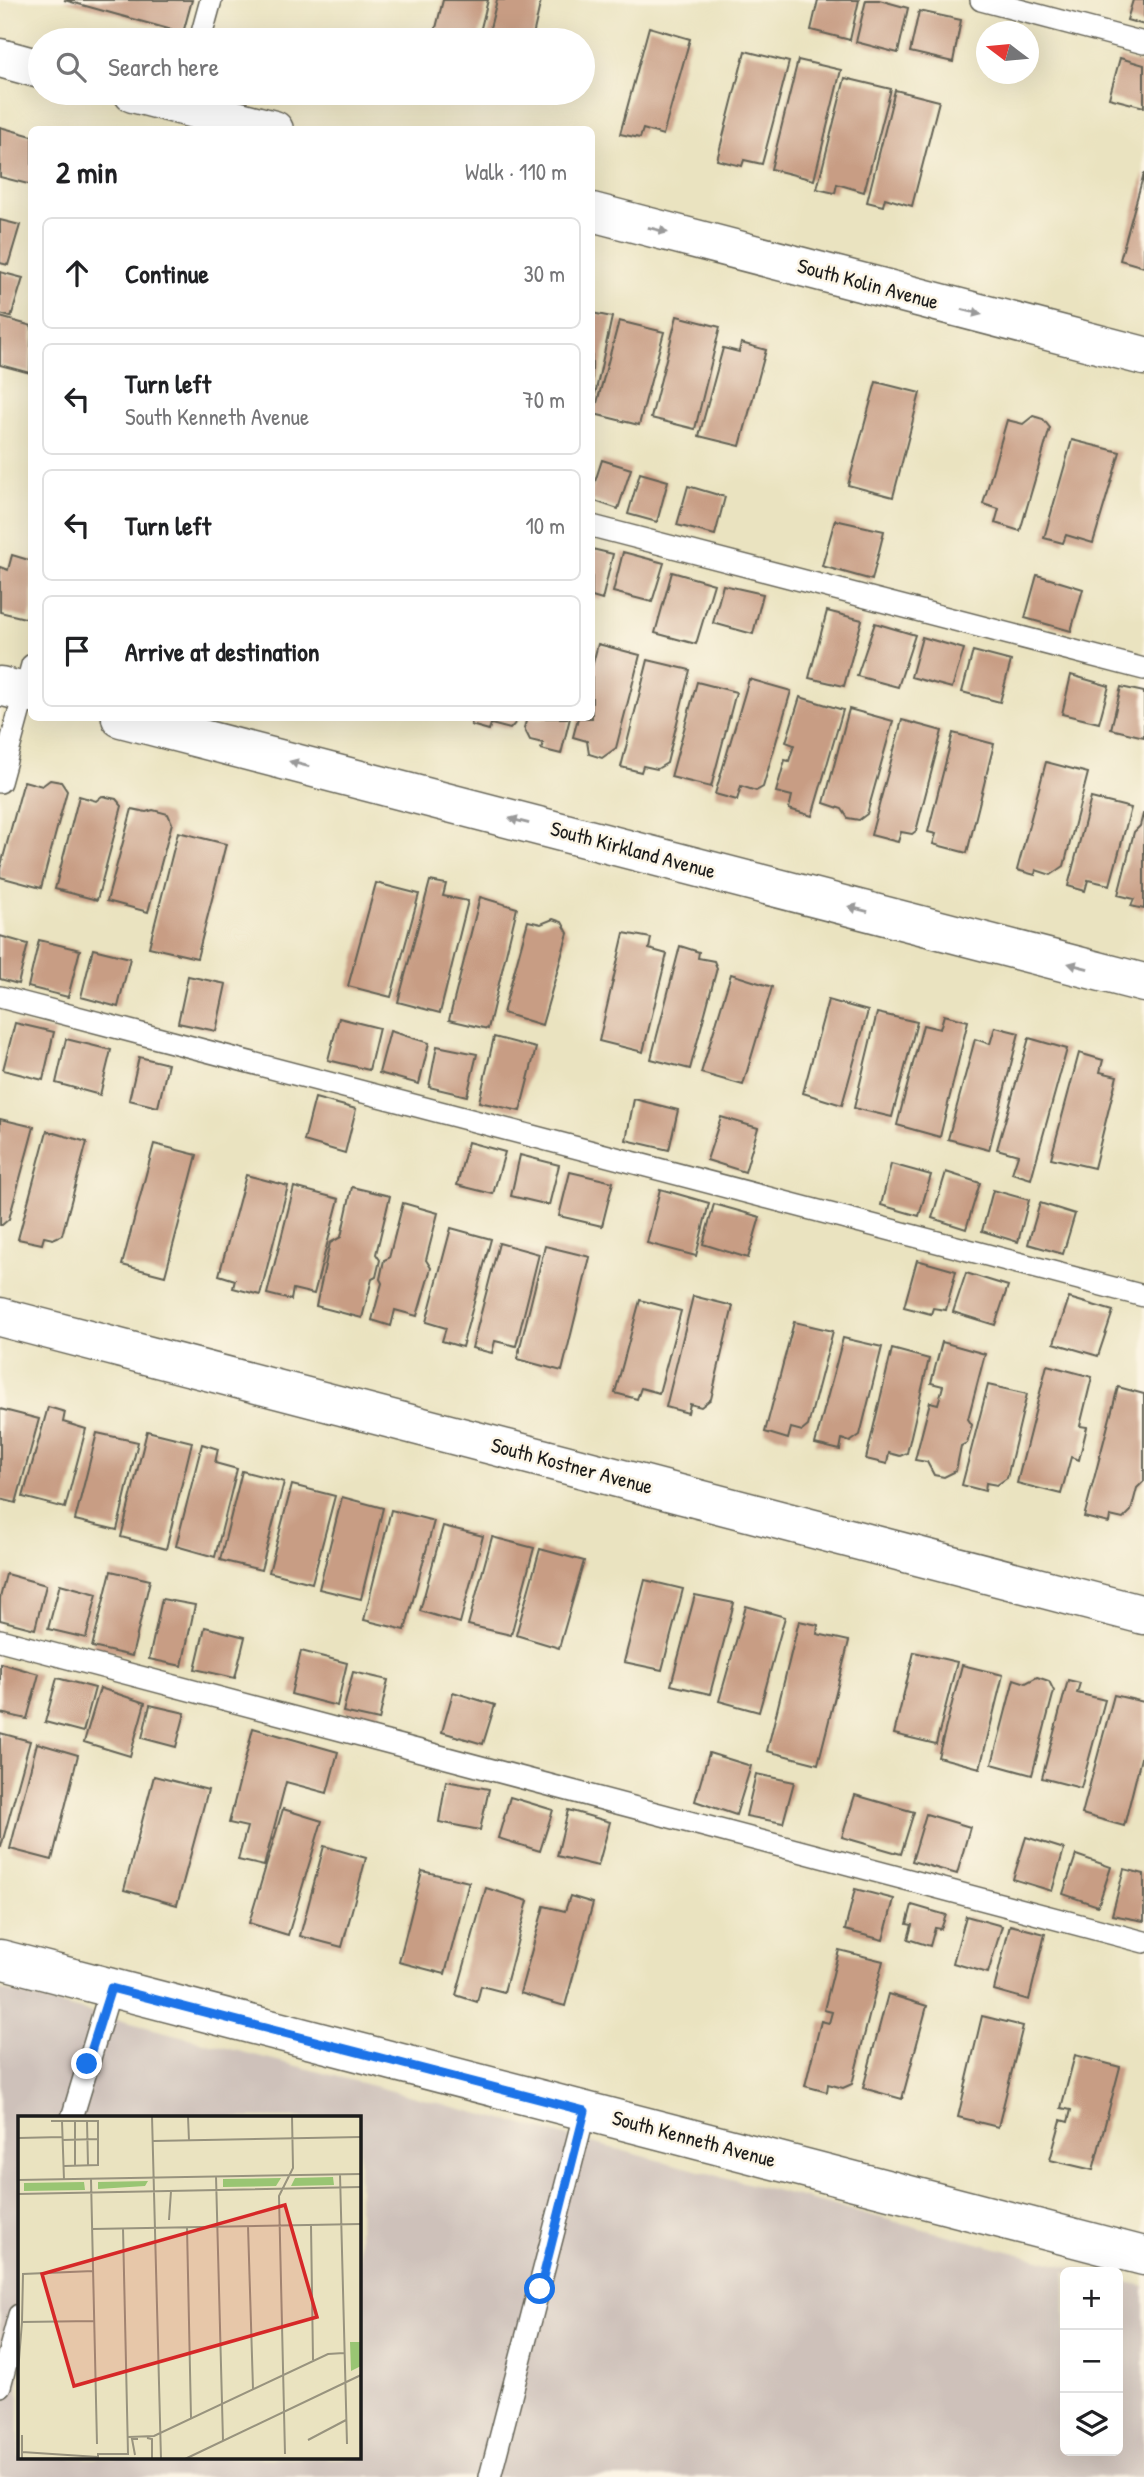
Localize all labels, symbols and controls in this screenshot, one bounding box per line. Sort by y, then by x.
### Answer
north arrow [976,21,1039,84]
search box [28,28,595,105]
icon: search [52,48,90,86]
text: Search here [108,49,219,84]
text: 2 min [56,152,118,192]
text: Walk · 110 m [465,156,567,187]
one-way arrow [647,225,668,235]
street label: South Kolin Avenue [794,251,942,316]
icon: ahead [58,254,96,292]
text: Continue [125,256,209,291]
text: 30 m [523,258,565,289]
one-way arrow [962,307,984,318]
text: Turn left [125,366,211,401]
icon: left [58,380,96,418]
text: 70 m [522,384,565,415]
text: South Kenneth Avenue [125,401,309,432]
icon: left [58,506,96,544]
text: Turn left [125,508,211,543]
text: 10 m [525,510,565,541]
icon: arrive [58,632,96,670]
text: Arrive at destination [125,634,320,669]
one-way arrow [288,758,310,769]
street label: South Kirkland Avenue [548,814,719,885]
one-way arrow [508,815,530,826]
one-way arrow [847,903,869,914]
one-way arrow [1067,960,1089,971]
street label: South Kostner Avenue [488,1430,656,1501]
route end [71,2048,102,2079]
street label: South Kenneth Avenue [609,2103,779,2174]
inset map [18,2116,360,2460]
map controls [1060,2267,1123,2456]
button: + [1060,2267,1123,2330]
route start [524,2273,555,2304]
button: − [1060,2330,1123,2393]
button: layers [1060,2393,1123,2456]

